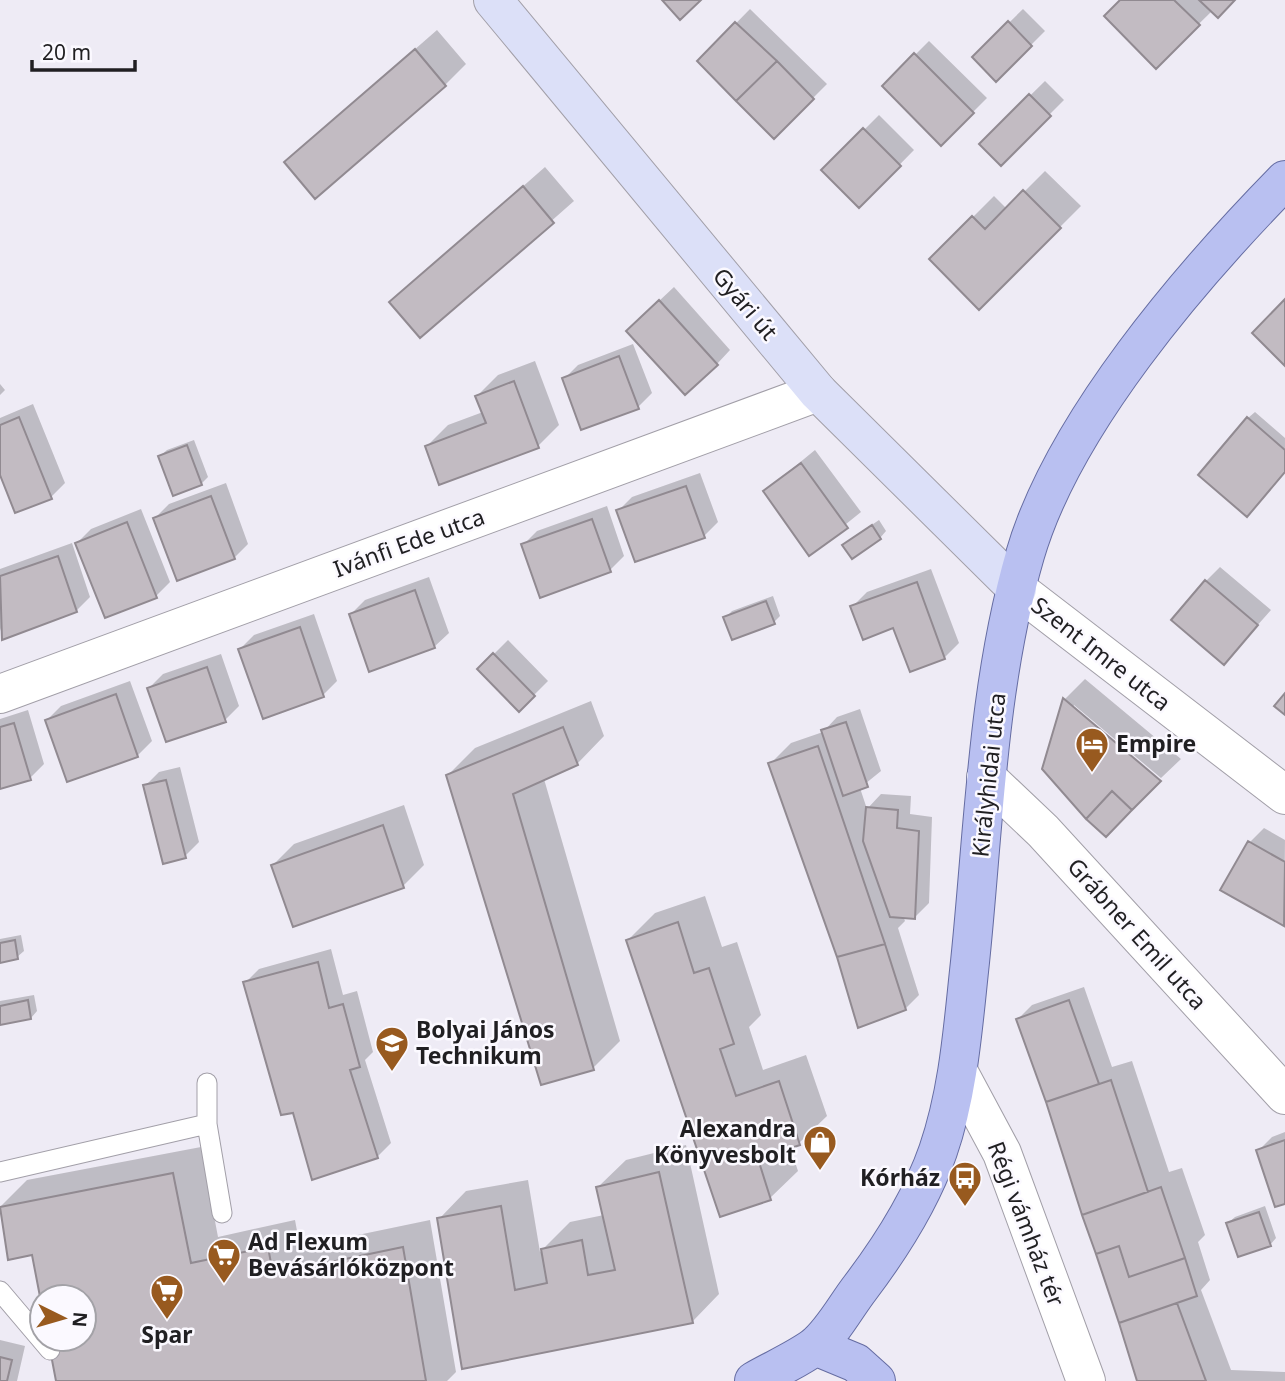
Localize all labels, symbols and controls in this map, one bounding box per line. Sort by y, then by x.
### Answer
scale bar [32,28,135,72]
text: 20 m [42,38,91,66]
street label: Gyári út [706,260,785,346]
street label: Ivánfi Ede utca [329,500,489,584]
street label: Szent Imre utca [1025,589,1178,718]
street label: Királyhidai utca [963,691,1013,859]
hotel icon: Empire [1073,725,1111,774]
place label: Empire [1116,727,1196,759]
street label: Grábner Emil utca [1061,850,1215,1016]
place label: Bolyai János Technikum [416,1013,555,1071]
school or university icon: Bolyai János Technikum [373,1024,411,1073]
place label: Alexandra Könyvesbolt [654,1112,796,1170]
shop icon: Alexandra Könyvesbolt [801,1123,839,1172]
street label: Régi vámház tér [981,1137,1073,1311]
bus stop icon: Kórház [946,1159,984,1208]
place label: Kórház [860,1161,940,1193]
place label: Ad Flexum Bevásárlóközpont [248,1225,454,1283]
supermarket icon: Ad Flexum Bevásárlóközpont [205,1236,243,1285]
supermarket icon: Spar [148,1272,186,1321]
north arrow [28,1283,98,1353]
text: N [66,1311,94,1328]
place label: Spar [141,1318,193,1350]

